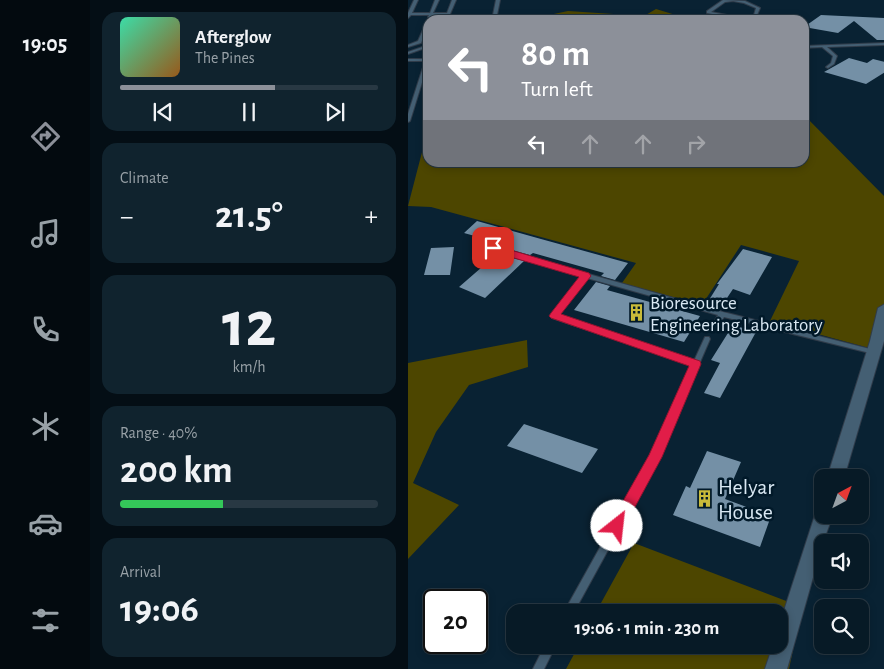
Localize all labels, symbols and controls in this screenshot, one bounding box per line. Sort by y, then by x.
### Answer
text: Afterglow [195,28,271,47]
text: 19:05 [23,33,67,55]
icon: left [438,35,503,100]
text: 80 m [521,37,590,72]
text: The Pines [195,50,255,66]
text: Turn left [521,78,593,100]
icon: previous [149,98,177,126]
icon: pause [235,98,263,126]
icon: next [321,98,349,126]
icon: directions [28,119,63,154]
icon: left [523,130,551,158]
icon: ahead [576,130,604,158]
icon: ahead [629,130,657,158]
icon: right [682,130,710,158]
text: Climate [120,170,169,186]
text: 21.5° [215,197,283,235]
text: − [120,203,133,231]
text: + [365,203,378,231]
icon: music [28,216,63,251]
pin [472,227,514,269]
icon: arrive [479,234,507,262]
text: 12 [222,293,276,358]
place label: Bioresource Engineering Laboratory [650,294,823,335]
building icon: Bioresource Engineering Laboratory [626,303,646,323]
icon: phone [28,312,63,347]
text: km/h [232,359,266,375]
icon: climate [28,409,63,444]
text: Range · 40% [120,425,198,441]
text: 200 km [120,452,233,490]
north arrow [814,469,869,524]
map controls [814,469,869,654]
place label: Helyar House [718,476,774,523]
building icon: Helyar House [694,489,714,509]
position arrow [590,499,642,551]
icon: car [28,506,63,541]
button: sound [814,534,869,589]
text: Arrival [120,564,161,580]
speed limit sign: 20 [423,589,488,654]
text: 19:06 [120,591,199,629]
button: search [814,599,869,654]
icon: filters [28,603,63,638]
text: 19:06 · 1 min · 230 m [575,619,719,638]

